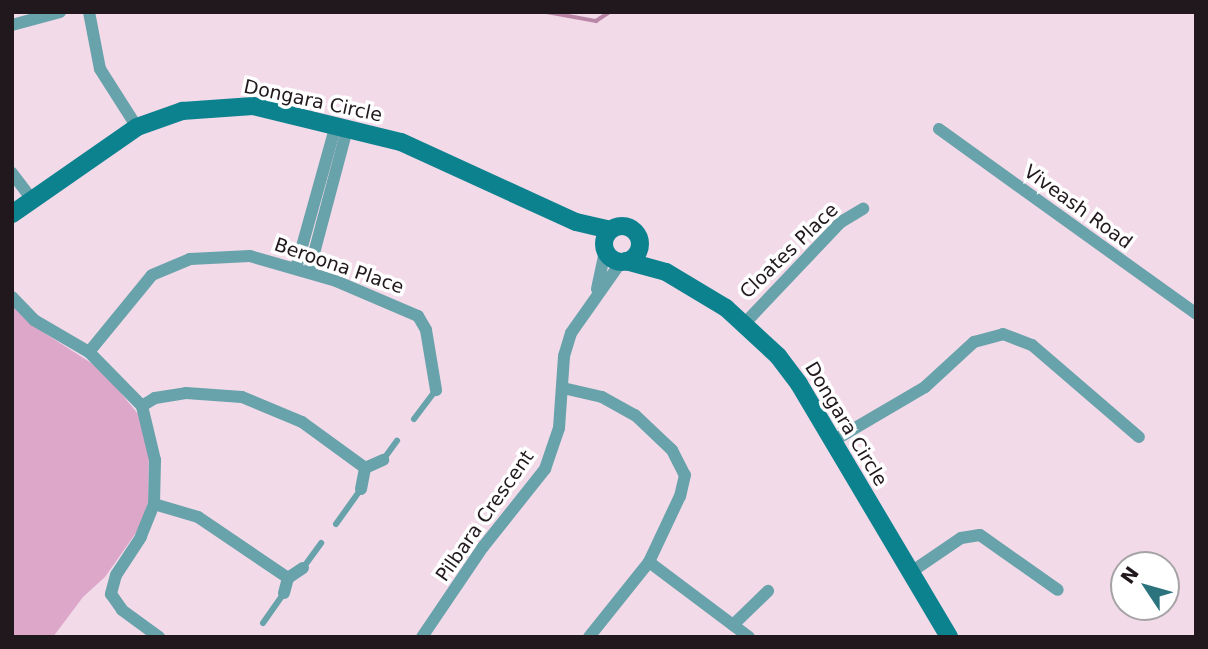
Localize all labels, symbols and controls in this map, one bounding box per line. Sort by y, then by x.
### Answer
street label: Dongara Circle [242,75,384,127]
street label: Viveash Road [1019,160,1137,254]
street label: Cloates Place [735,199,843,303]
street label: Beroona Place [271,233,407,299]
street label: Dongara Circle [800,358,892,490]
street label: Pilbara Crescent [431,446,539,586]
north arrow [1110,551,1180,621]
text: N [1116,562,1143,588]

